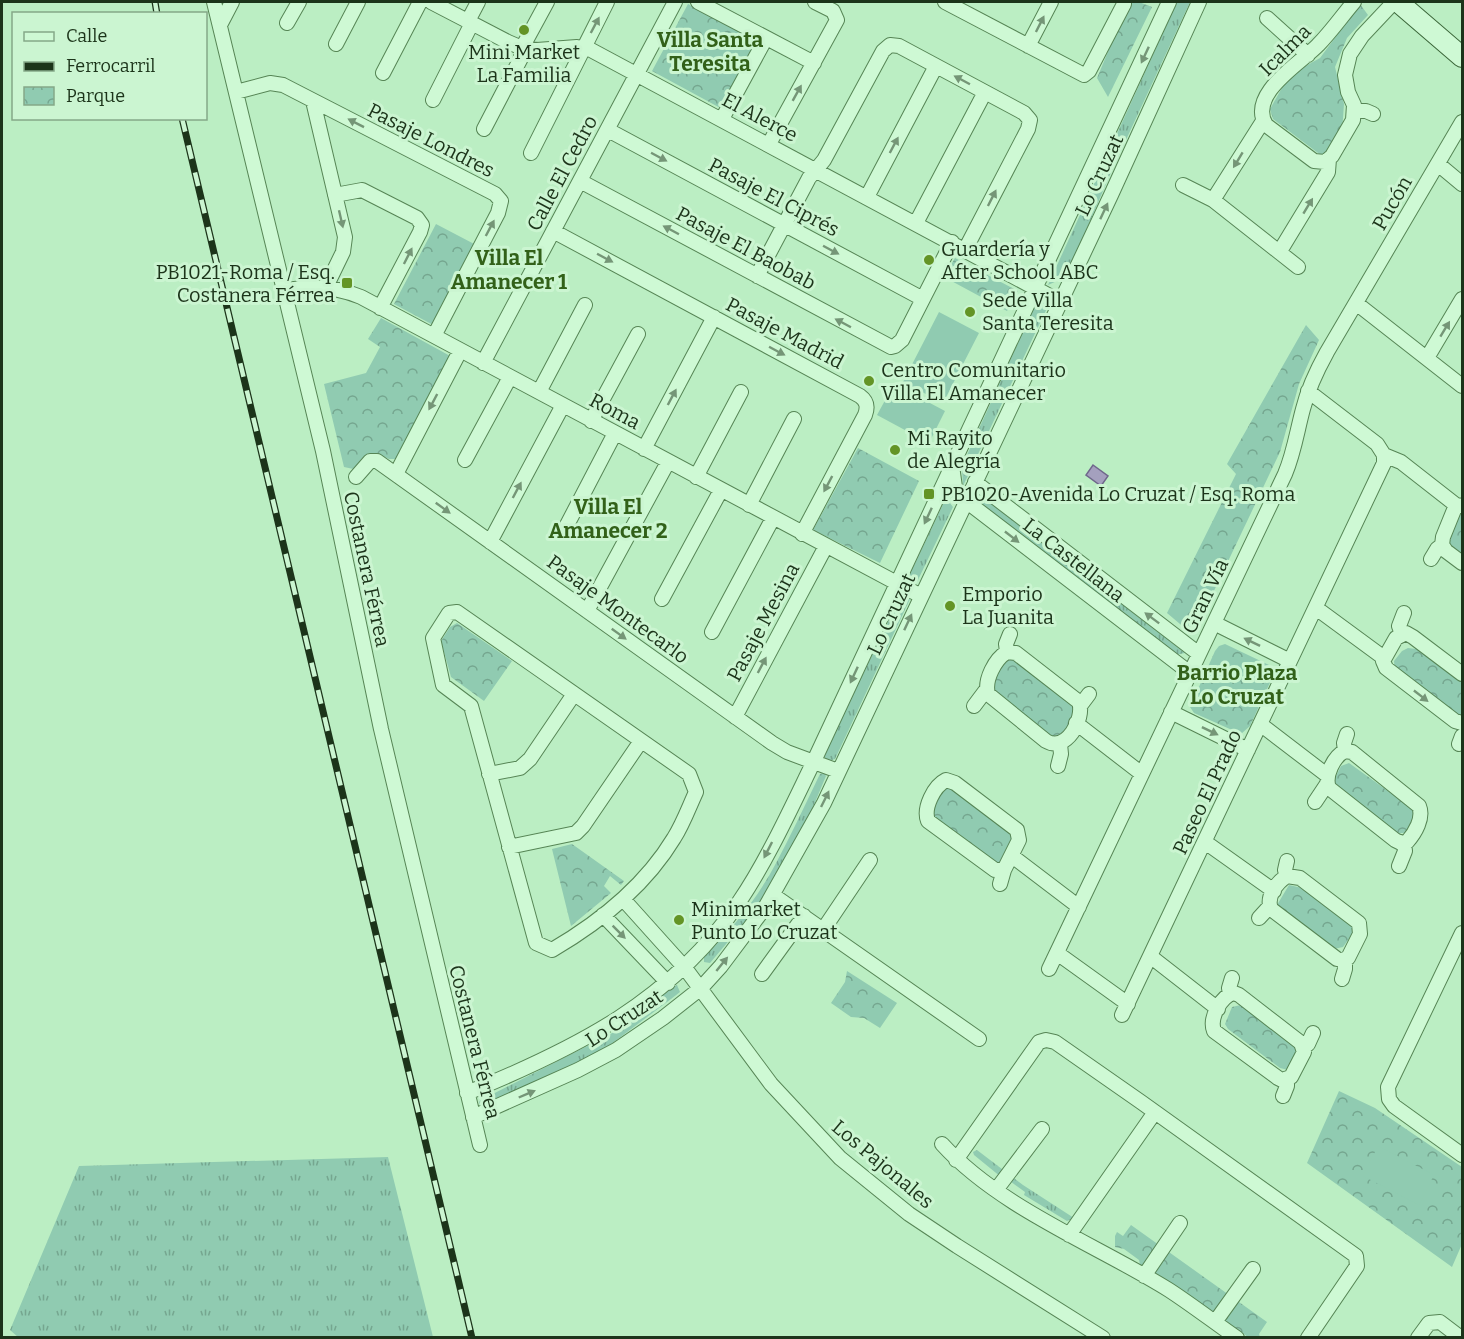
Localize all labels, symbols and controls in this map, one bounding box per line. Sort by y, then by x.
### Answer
legend [12,12,207,120]
one-way arrow [1035,15,1044,32]
one-way arrow [590,16,600,33]
street label: Icalma [1254,19,1316,81]
marker: Mini Market La Familia [517,23,531,37]
text: Calle [66,25,107,47]
district label: Villa Santa Teresita [657,27,764,77]
place label: Mini Market La Familia [468,40,580,87]
one-way arrow [1140,46,1149,63]
text: Ferrocarril [66,55,155,77]
one-way arrow [953,75,970,85]
one-way arrow [792,84,802,101]
text: Parque [66,85,125,107]
street label: El Alerce [718,87,802,147]
street label: Pasaje Londres [363,98,498,183]
street label: Calle El Cedro [522,111,602,235]
one-way arrow [347,118,364,128]
street label: Lo Cruzat [1070,130,1128,220]
one-way arrow [890,137,899,154]
one-way arrow [651,152,668,162]
street label: Pasaje El Ciprés [704,152,843,242]
one-way arrow [1232,152,1243,168]
street label: Pucón [1367,172,1417,234]
one-way arrow [987,189,997,206]
one-way arrow [1302,198,1313,214]
street label: Pasaje El Baobab [672,201,820,296]
one-way arrow [1099,202,1108,219]
one-way arrow [337,210,346,229]
one-way arrow [485,220,495,237]
one-way arrow [663,225,680,235]
place label: Guardería y After School ABC [941,237,1099,284]
district label: Villa El Amanecer 1 [451,245,567,295]
one-way arrow [822,245,839,255]
one-way arrow [403,247,413,264]
one-way arrow [596,253,614,263]
marker: Guardería y After School ABC [922,253,936,267]
place label: PB1021-Roma / Esq. Costanera Férrea [156,260,335,307]
marker: PB1021-Roma / Esq. Costanera Férrea [340,276,354,290]
place label: Sede Villa Santa Teresita [982,288,1114,335]
street label: Pasaje Madrid [722,292,848,375]
marker: Sede Villa Santa Teresita [963,305,977,319]
one-way arrow [834,318,852,328]
one-way arrow [1439,321,1450,337]
one-way arrow [768,346,785,356]
place label: Centro Comunitario Villa El Amanecer [881,358,1066,405]
marker: Centro Comunitario Villa El Amanecer [862,374,876,388]
street label: Roma [585,388,645,434]
one-way arrow [667,389,677,406]
one-way arrow [428,394,438,411]
place label: Mi Rayito de Alegría [907,426,1001,473]
marker: Mi Rayito de Alegría [888,443,902,457]
one-way arrow [823,476,833,493]
one-way arrow [512,481,522,498]
place label: PB1020-Avenida Lo Cruzat / Esq. Roma [941,482,1295,506]
marker: PB1020-Avenida Lo Cruzat / Esq. Roma [922,487,936,501]
street label: Costanera Férrea [339,489,395,649]
district label: Villa El Amanecer 2 [548,494,668,544]
one-way arrow [435,502,451,514]
one-way arrow [923,508,932,525]
street label: La Castellana [1018,513,1130,607]
one-way arrow [1004,530,1020,543]
street label: Pasaje Montecarlo [542,550,694,669]
street label: Gran Vía [1177,555,1233,637]
street label: Pasaje Mesina [722,559,805,686]
street label: Lo Cruzat [862,569,920,659]
place label: Emporio La Juanita [962,582,1054,629]
marker: Emporio La Juanita [943,599,957,613]
one-way arrow [1145,613,1160,625]
one-way arrow [904,614,913,631]
one-way arrow [610,628,626,640]
one-way arrow [1243,637,1260,647]
one-way arrow [757,656,767,673]
district label: Barrio Plaza Lo Cruzat [1177,660,1297,710]
one-way arrow [849,667,858,684]
one-way arrow [1414,689,1429,701]
street label: Paseo El Prado [1168,726,1246,858]
one-way arrow [1201,726,1218,736]
one-way arrow [821,790,830,807]
one-way arrow [763,842,773,859]
place label: Minimarket Punto Lo Cruzat [691,897,838,944]
marker: Minimarket Punto Lo Cruzat [672,913,686,927]
one-way arrow [612,924,626,938]
one-way arrow [716,956,729,972]
street label: Costanera Férrea [444,962,506,1122]
street label: Lo Cruzat [581,984,667,1052]
one-way arrow [518,1089,536,1099]
street label: Los Pajonales [827,1115,939,1214]

